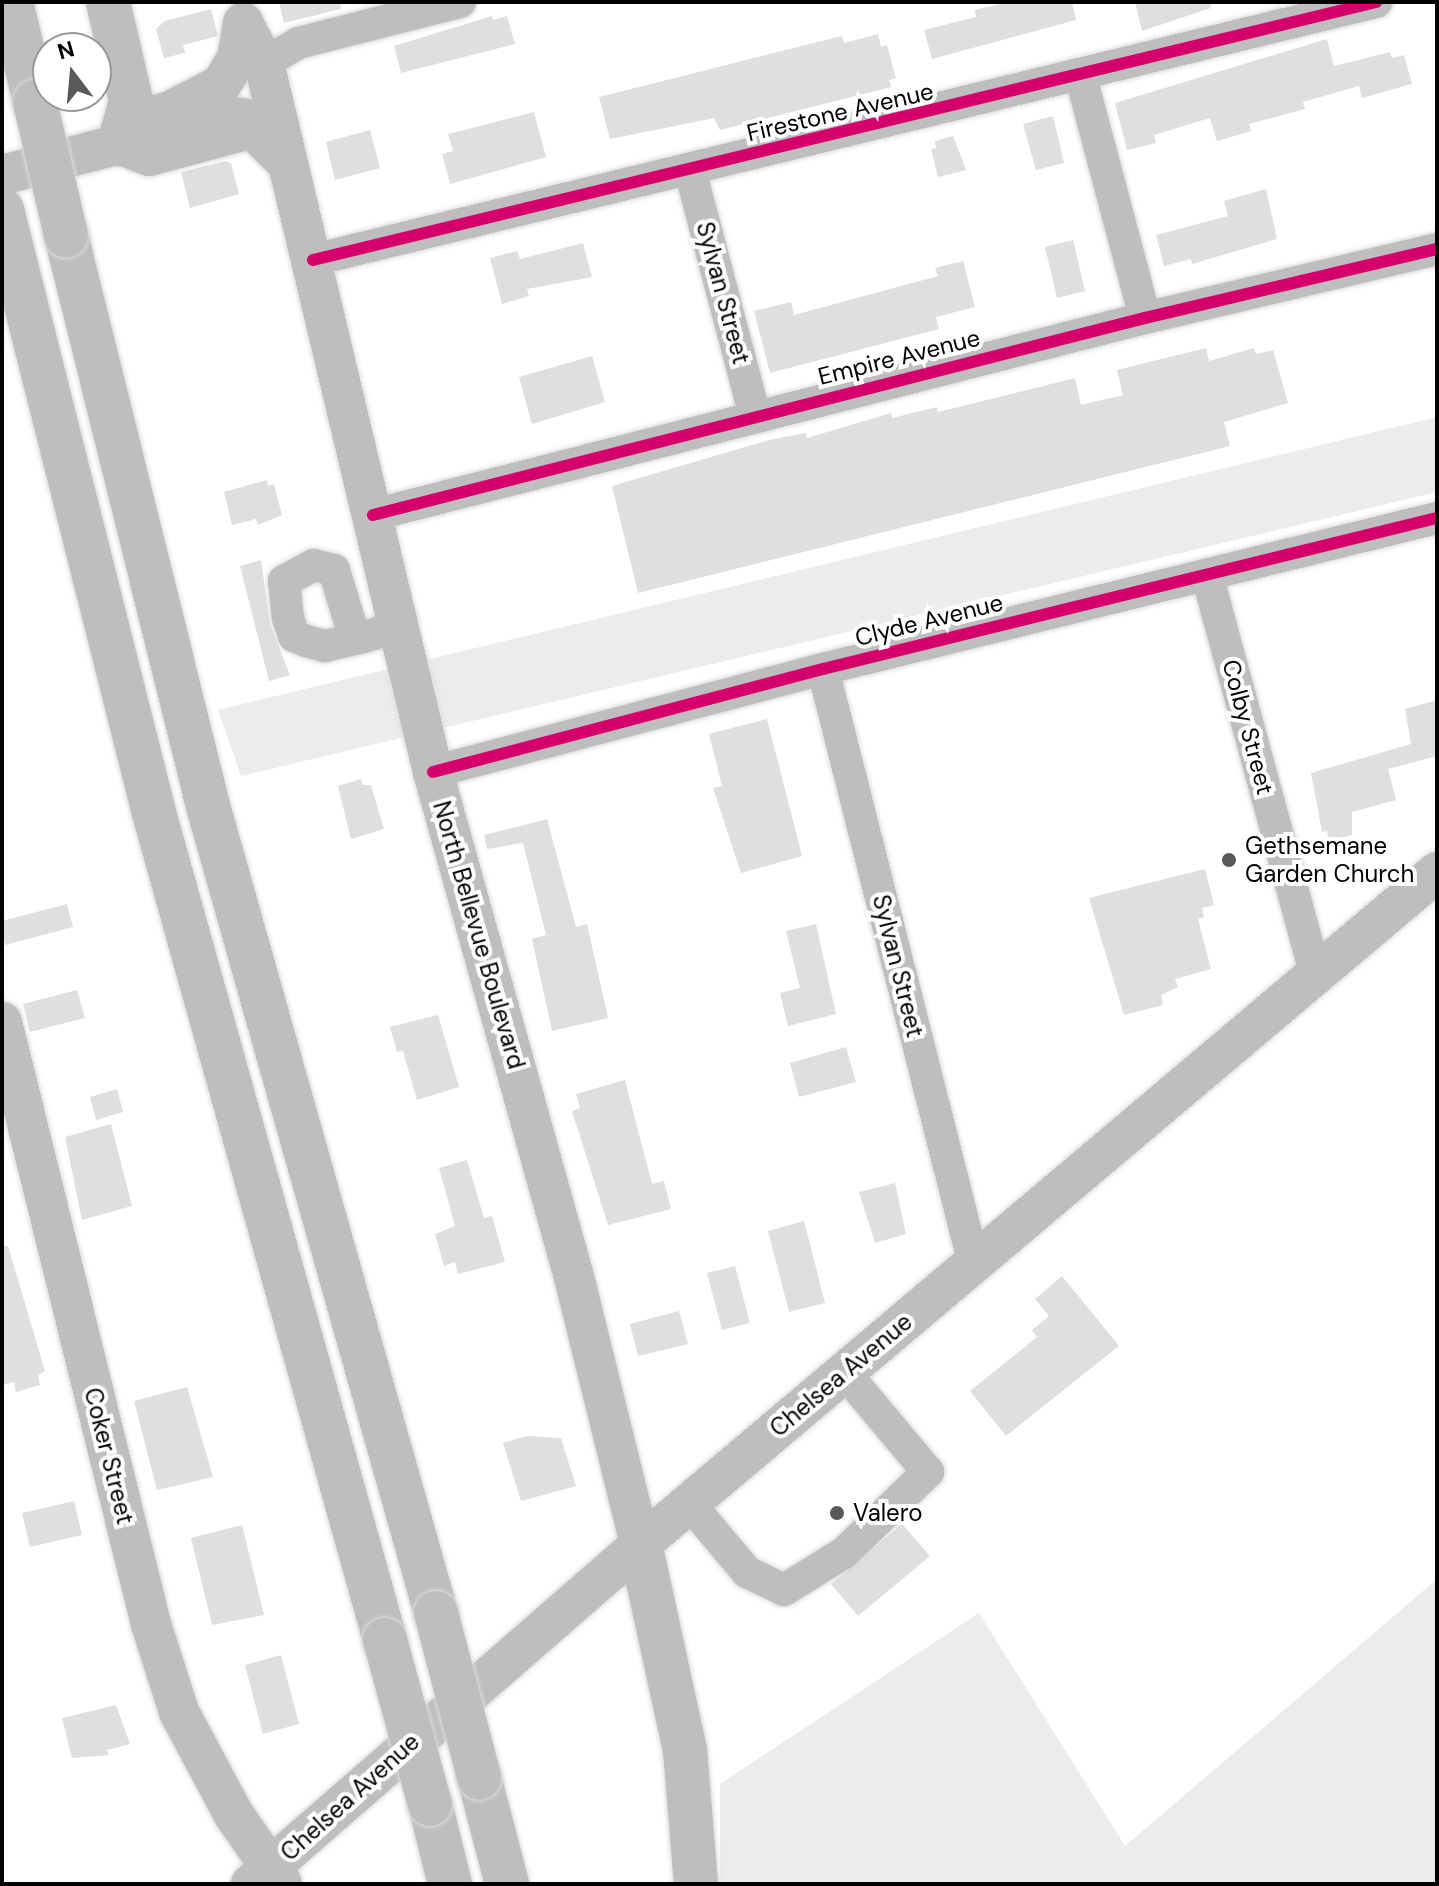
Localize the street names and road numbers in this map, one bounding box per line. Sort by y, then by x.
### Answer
street label: Firestone Avenue [744,77,936,147]
street label: Sylvan Street [690,219,756,367]
street label: Empire Avenue [815,323,983,391]
street label: Clyde Avenue [852,588,1006,652]
street label: Colby Street [1216,656,1280,798]
street label: North Bellevue Boulevard [427,798,531,1072]
street label: Sylvan Street [866,892,930,1040]
street label: Chelsea Avenue [764,1307,918,1443]
street label: Coker Street [78,1385,140,1527]
street label: Chelsea Avenue [275,1727,425,1867]

